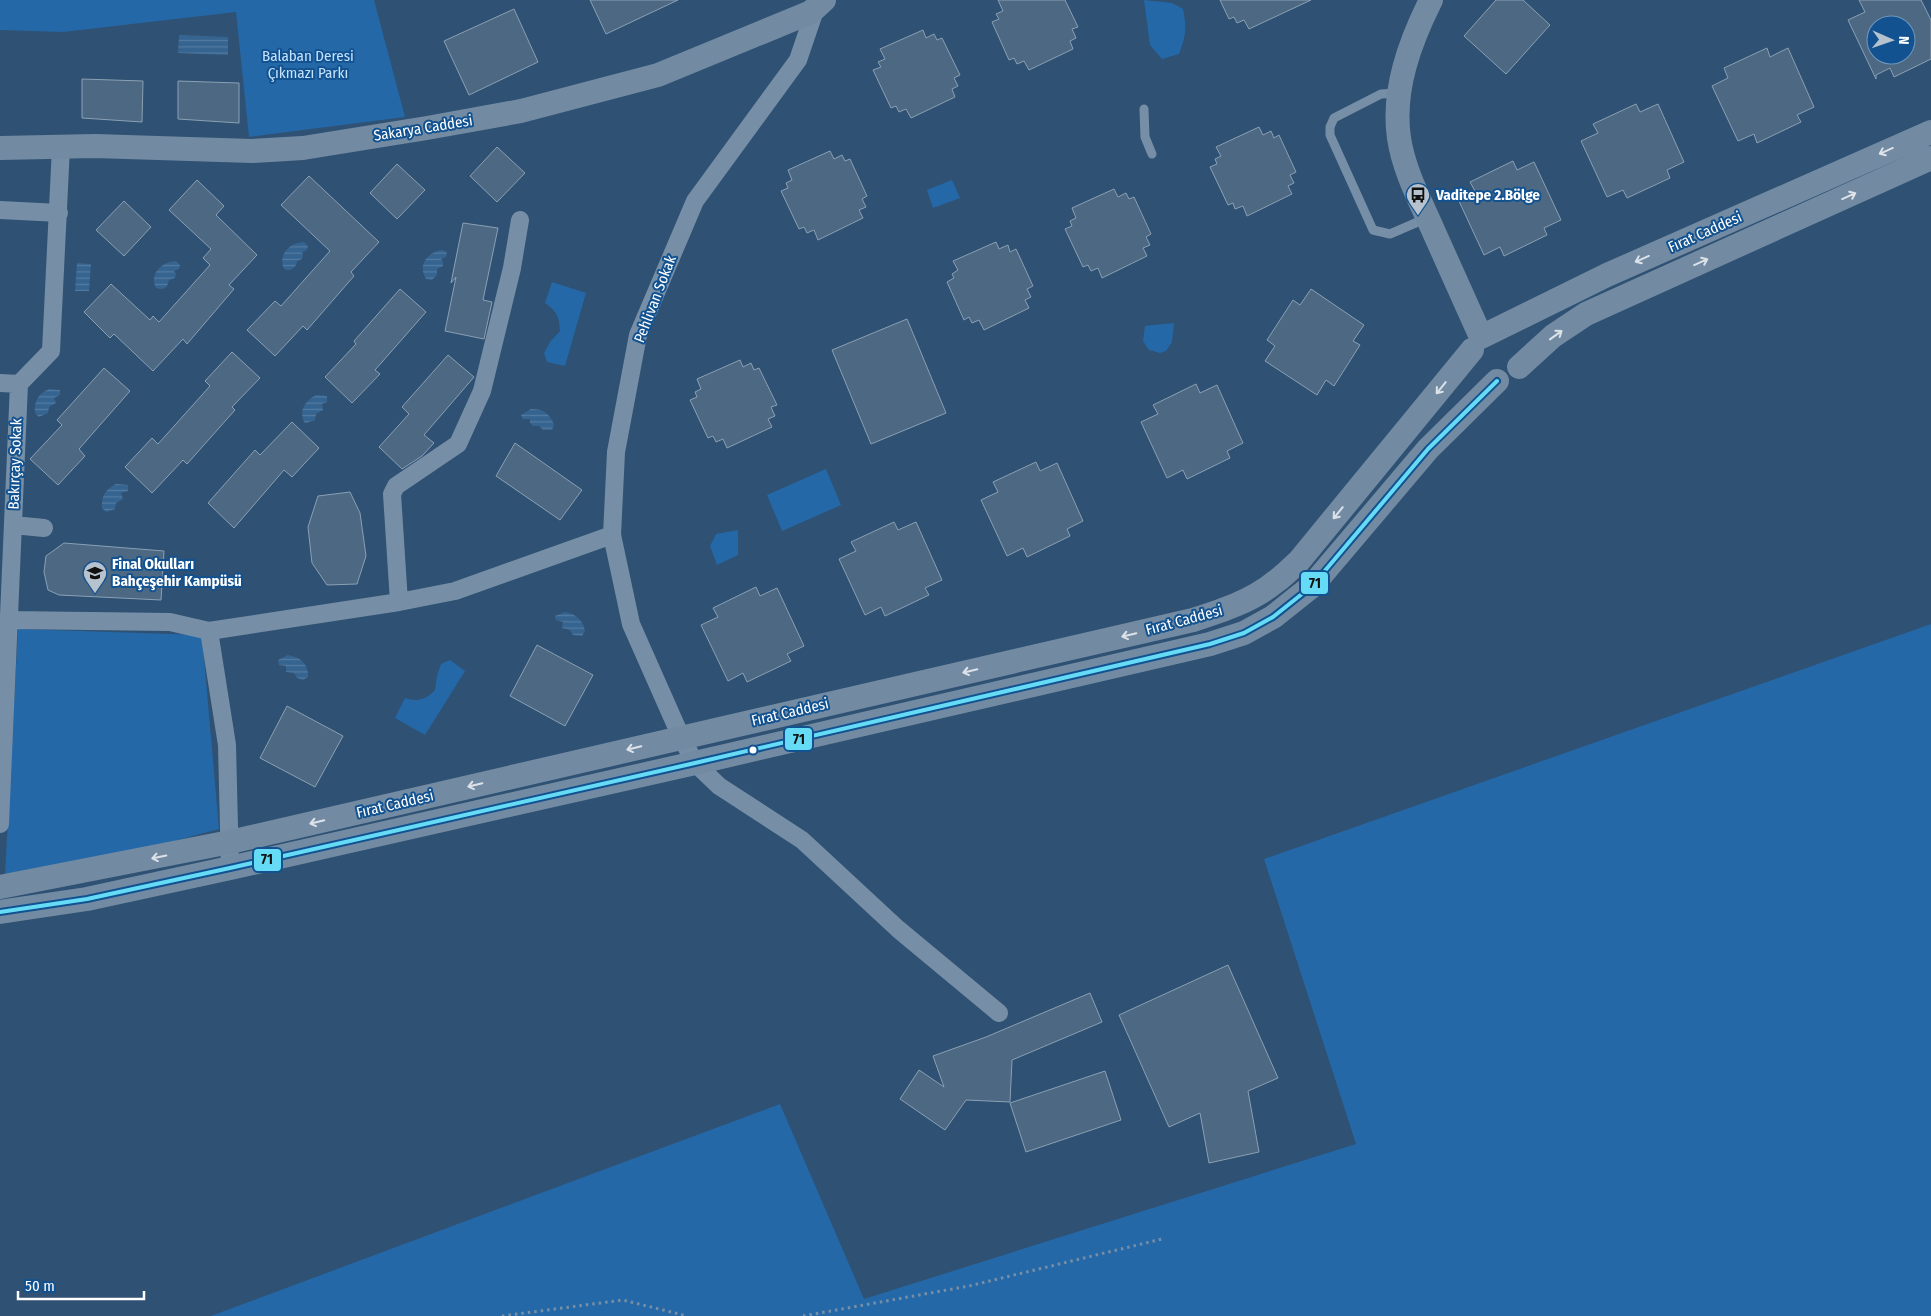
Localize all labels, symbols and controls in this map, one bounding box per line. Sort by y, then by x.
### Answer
north arrow [1866,15,1916,65]
text: N [1895,36,1912,45]
park label: Balaban Deresi Çıkmazı Parkı [262,47,354,82]
street label: Sakarya Caddesi [372,111,474,145]
one-way arrow [1879,147,1894,157]
bus stop icon: Vaditepe 2.Bölge [1405,182,1431,216]
place label: Vaditepe 2.Bölge [1435,186,1540,204]
one-way arrow [1841,190,1856,200]
street label: Fırat Caddesi [1665,208,1745,256]
street label: Pehlivan Sokak [630,253,680,345]
one-way arrow [1635,255,1650,265]
one-way arrow [1693,257,1708,267]
one-way arrow [1549,330,1563,340]
one-way arrow [1435,381,1446,394]
street label: Bakırçay Sokak [4,418,26,510]
one-way arrow [1332,507,1343,520]
place label: Final Okulları Bahçeşehir Kampüsü [112,555,242,591]
school or university icon: Final Okulları Bahçeşehir Kampüsü [82,560,108,594]
line badge: 71 [1300,571,1329,595]
text: 71 [1309,575,1321,592]
street label: Fırat Caddesi [1144,601,1224,639]
one-way arrow [1121,631,1137,640]
one-way arrow [963,667,979,676]
street label: Fırat Caddesi [750,694,830,730]
line badge: 71 [784,727,813,751]
text: 71 [793,731,805,748]
one-way arrow [626,744,642,753]
unlabelled marker [748,745,758,755]
one-way arrow [468,781,484,790]
street label: Fırat Caddesi [355,786,435,822]
one-way arrow [310,818,326,827]
line badge: 71 [253,848,282,872]
text: 71 [261,851,273,868]
one-way arrow [151,853,167,863]
scale bar [18,1268,144,1300]
text: 50 m [25,1277,55,1295]

